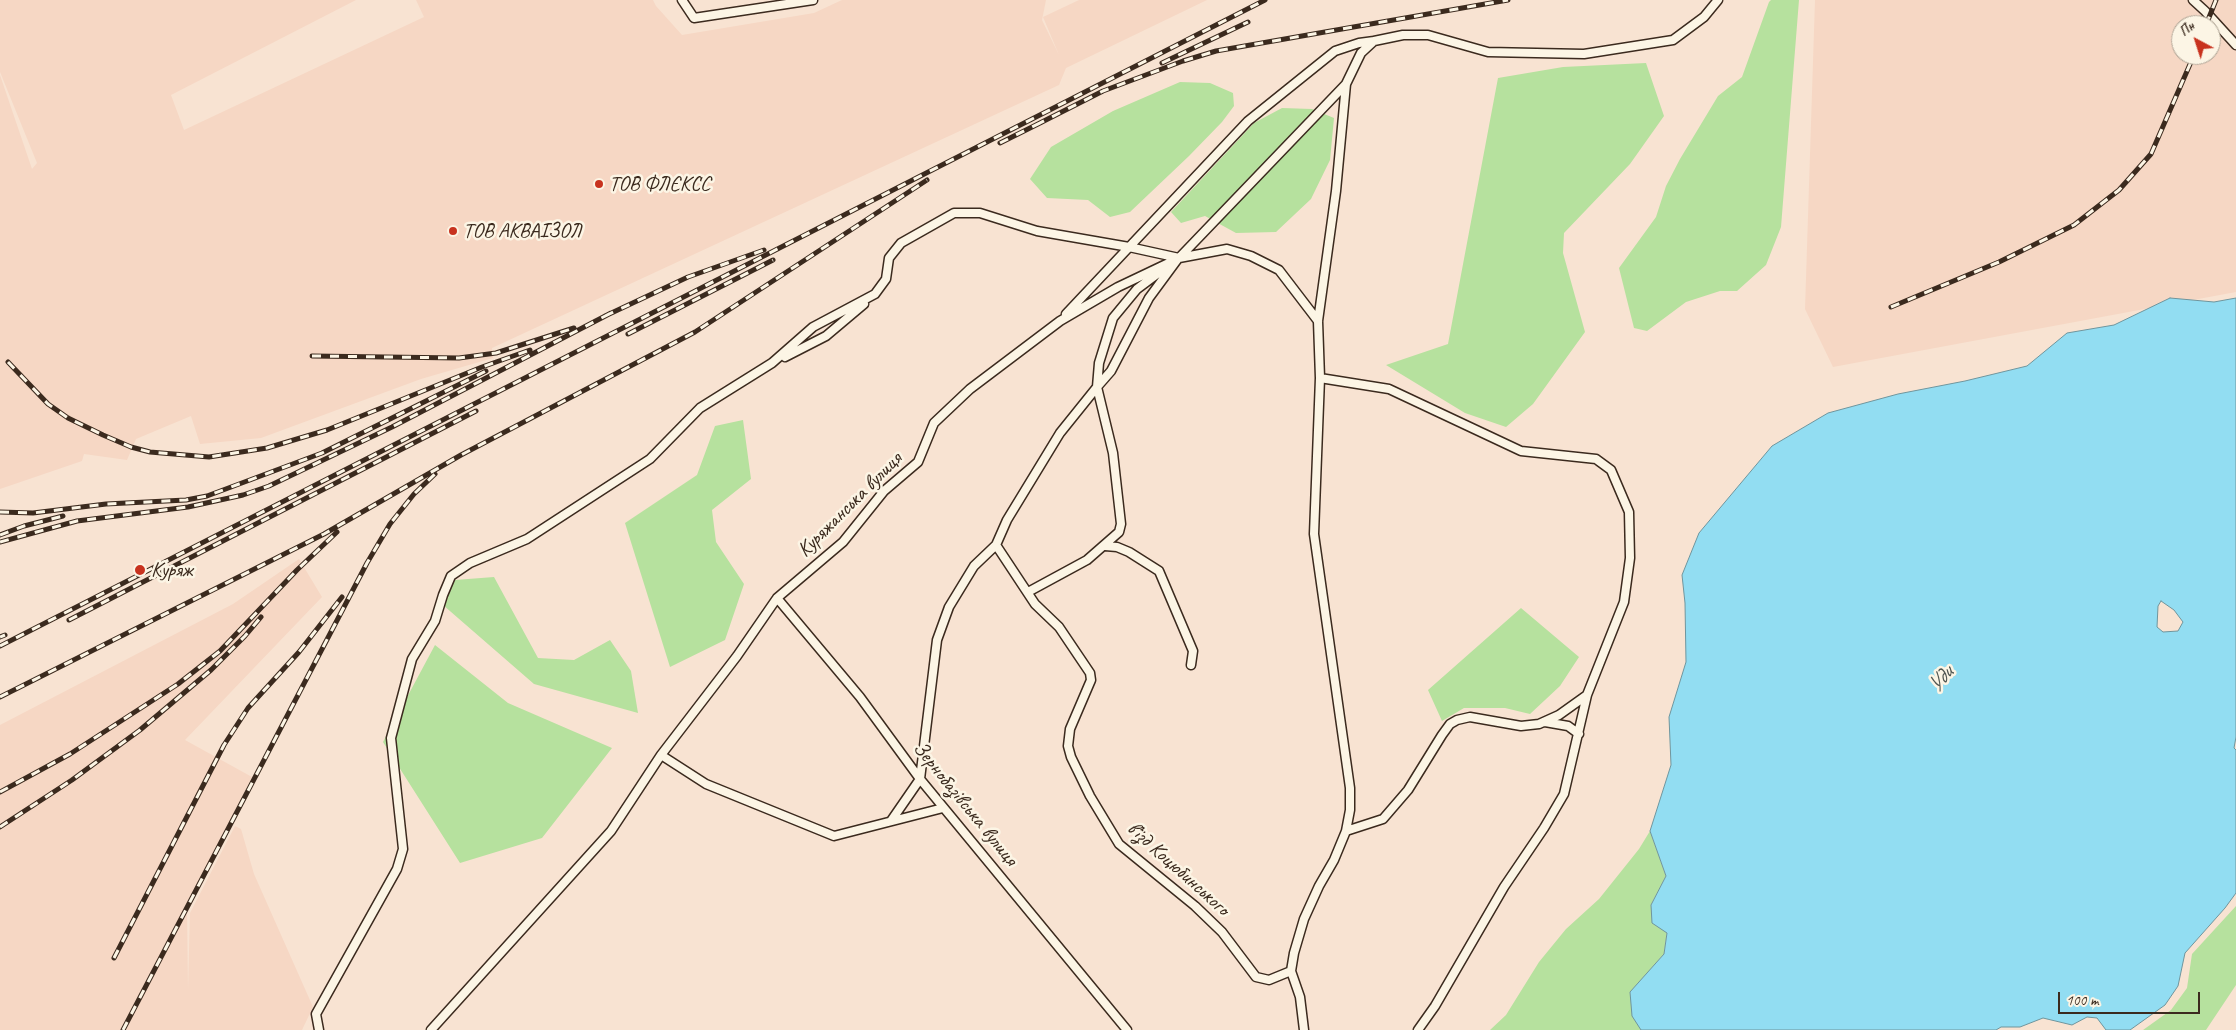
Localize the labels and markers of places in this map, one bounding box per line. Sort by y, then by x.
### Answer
place label: ТОВ ФЛЄКСС [609,171,710,197]
marker: ТОВ ФЛЄКСС [593,178,605,190]
place label: ТОВ АКВАІЗОЛ [463,218,582,244]
marker: ТОВ АКВАІЗОЛ [447,225,459,237]
place label: Куряж [151,557,193,583]
marker: Куряж [133,563,147,577]

